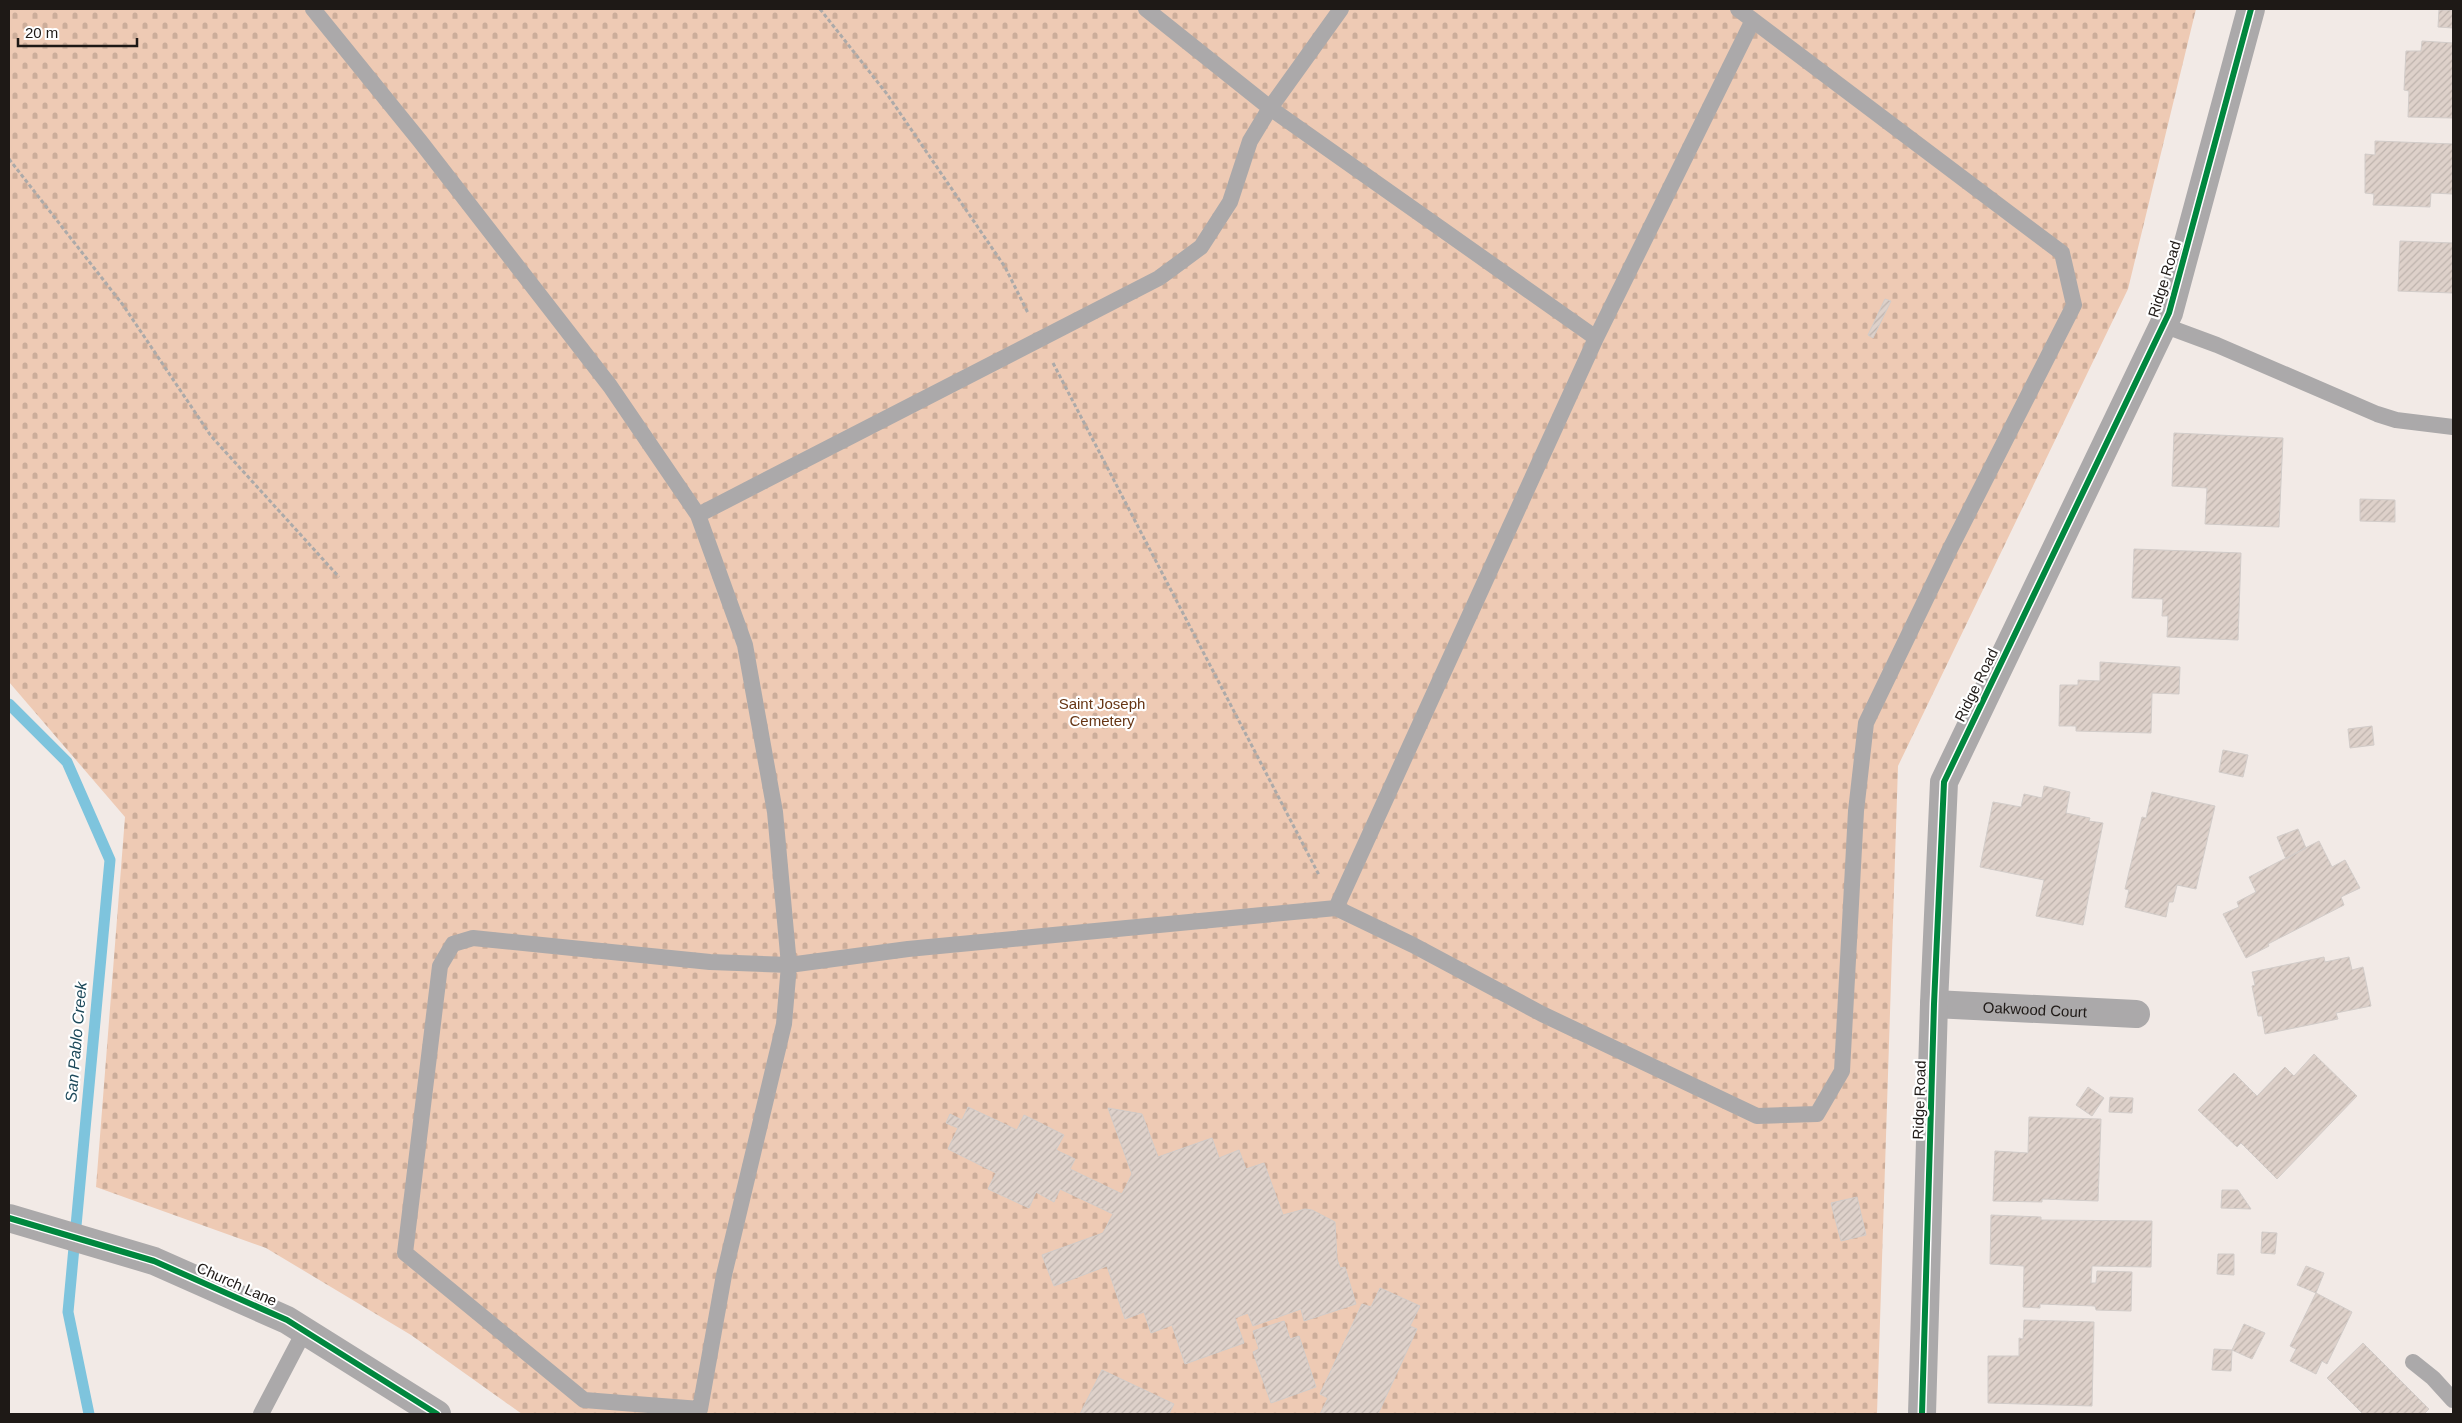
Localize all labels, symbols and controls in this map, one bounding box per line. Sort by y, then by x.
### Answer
scale bar [18,15,136,47]
text: 20 m [25,24,58,41]
street label: Ridge Road [2144,239,2184,319]
street label: Ridge Road [1951,646,2001,724]
park label: Saint Joseph Cemetery [1059,695,1145,729]
water label: San Pablo Creek [62,980,90,1103]
street label: Oakwood Court [1982,998,2088,1020]
street label: Ridge Road [1909,1060,1929,1140]
street label: Church Lane [194,1259,280,1309]

